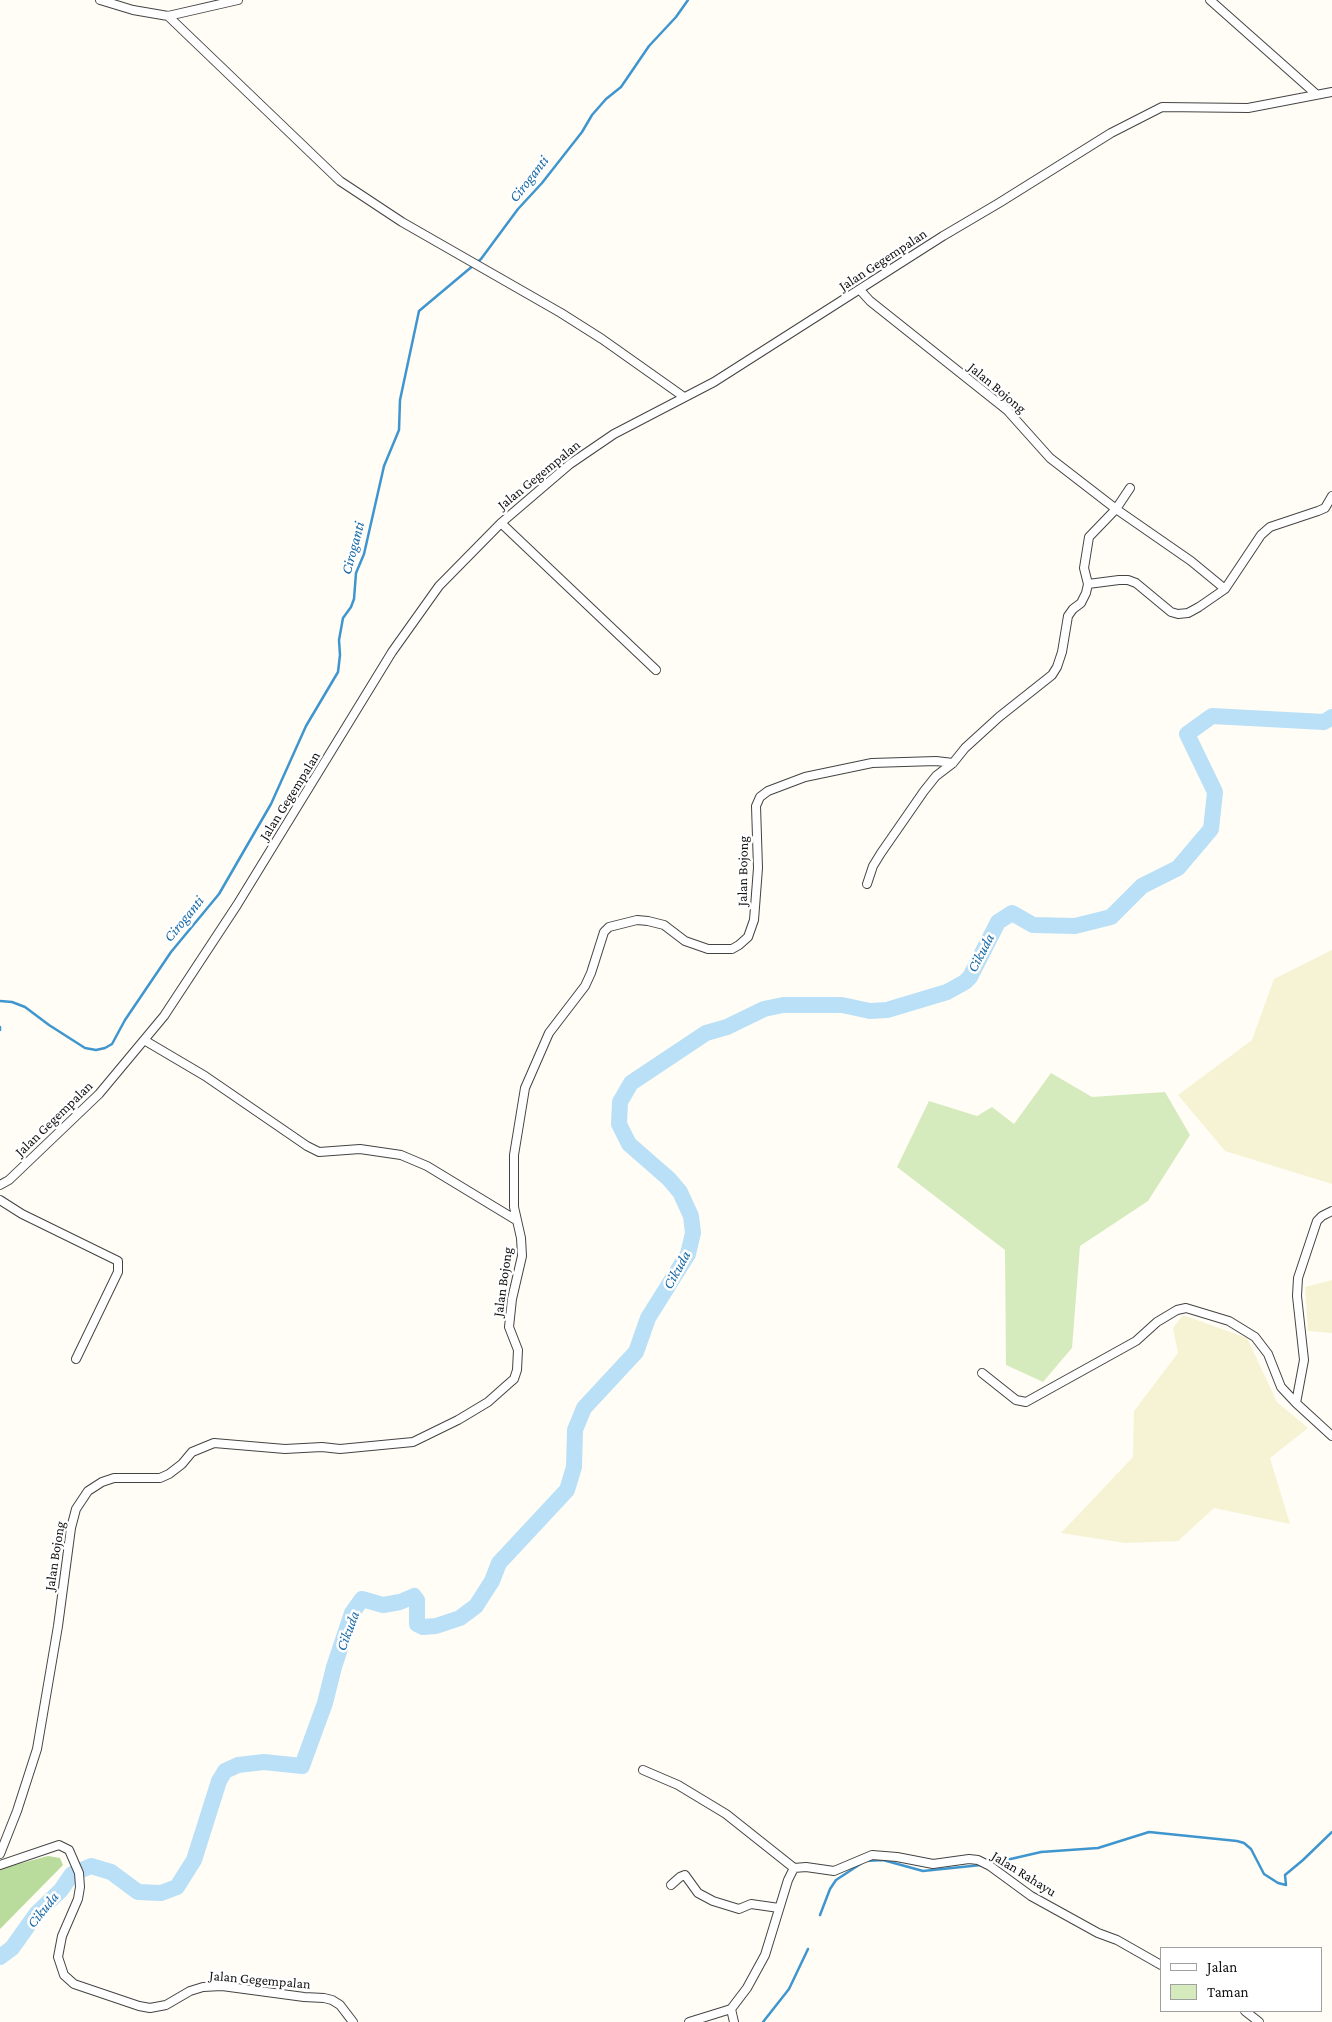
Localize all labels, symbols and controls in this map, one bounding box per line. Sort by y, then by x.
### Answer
water label: Ciroganti [505,152,553,206]
street label: Jalan Gegempalan [836,225,930,295]
street label: Jalan Bojong [965,359,1029,417]
street label: Jalan Gegempalan [494,437,584,513]
water label: Ciroganti [337,520,369,576]
street label: Jalan Gegempalan [256,748,324,844]
street label: Jalan Bojong [734,836,752,906]
water label: Ciroganti [160,892,208,946]
water label: Cikuda [963,931,999,975]
street label: Jalan Gegempalan [12,1078,96,1160]
street label: Jalan Bojong [490,1246,516,1318]
water label: Cikuda [659,1248,695,1292]
street label: Jalan Bojong [41,1520,69,1592]
water label: Cikuda [332,1609,364,1653]
street label: Jalan Rahayu [989,1848,1059,1900]
water label: Cikuda [23,1888,63,1932]
legend [1160,1947,1322,2012]
text: Jalan [1207,1959,1237,1975]
street label: Jalan Gegempalan [209,1967,311,1993]
text: Taman [1207,1984,1249,2000]

